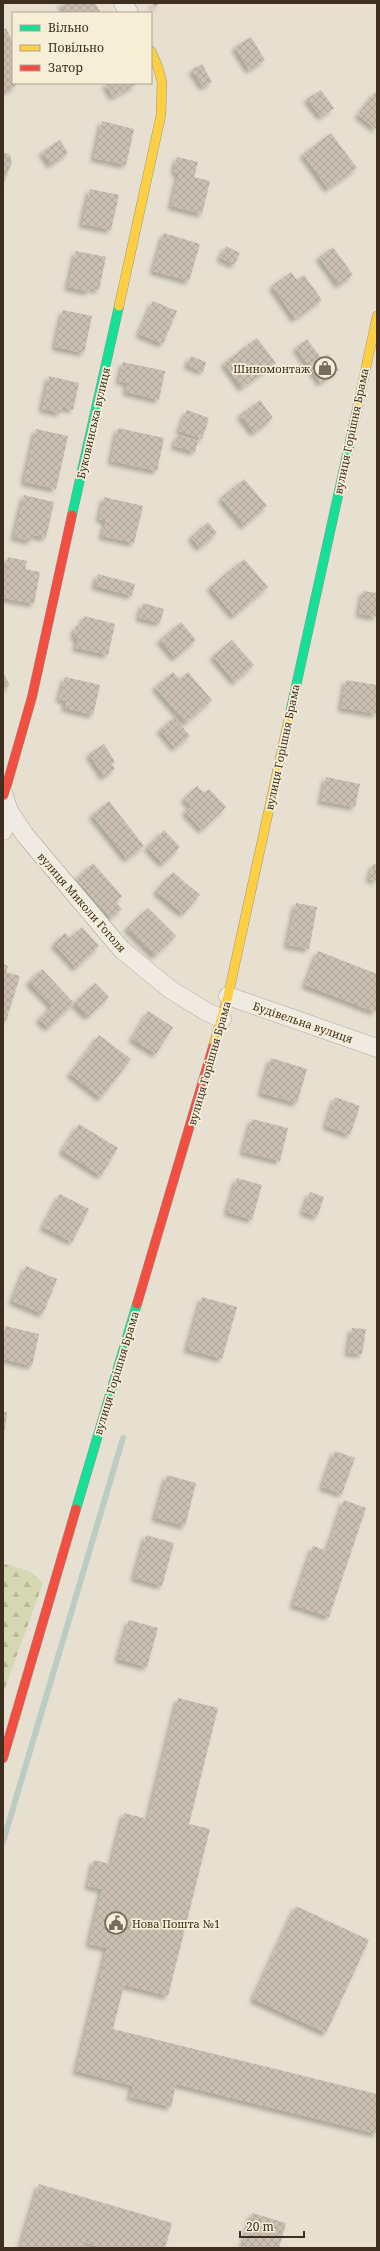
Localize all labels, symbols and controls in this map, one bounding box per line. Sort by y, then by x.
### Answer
legend [12,12,152,84]
text: Вільно [48,19,89,36]
text: Повільно [48,39,104,56]
text: Затор [48,59,83,76]
shop icon: Шиномонтаж [312,355,338,381]
place label: Шиномонтаж [233,361,310,376]
street label: Буковинська вулиця [73,366,113,480]
street label: вулиця Горішня Брама [330,367,372,495]
street label: вулиця Горішня Брама [261,683,303,811]
street label: вулиця Миколи Гоголя [34,849,130,955]
street label: Будівельна вулиця [251,998,355,1046]
street label: вулиця Горішня Брама [184,999,234,1127]
street label: вулиця Горішня Брама [90,1309,142,1437]
public building icon: Нова Пошта №1 [103,1910,129,1936]
place label: Нова Пошта №1 [132,1916,220,1931]
scale bar [240,2213,304,2239]
text: 20 m [246,2218,274,2235]

